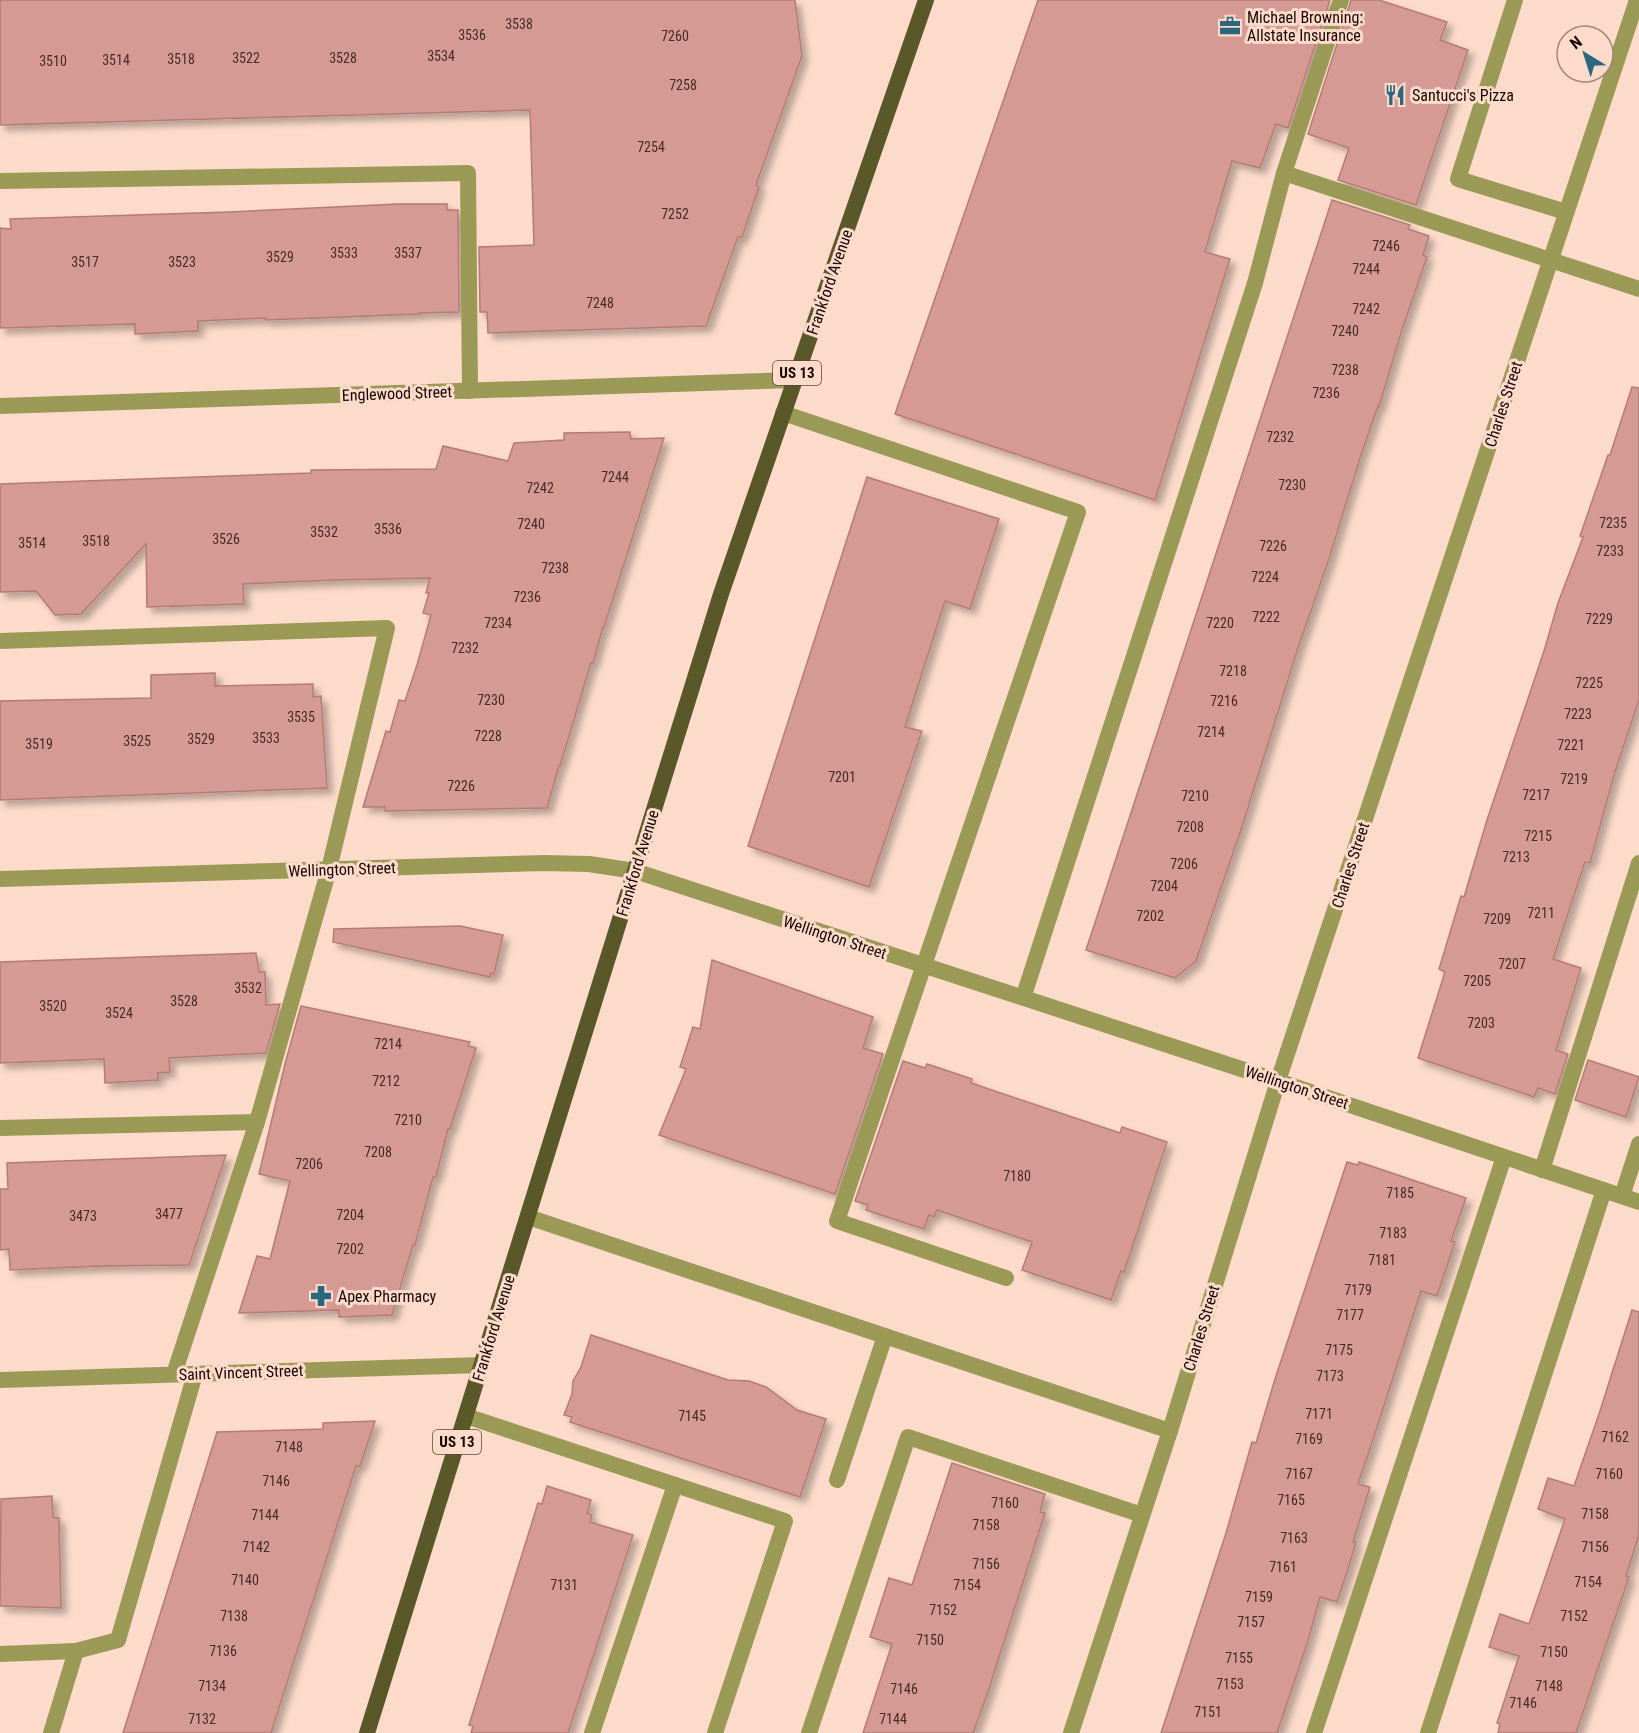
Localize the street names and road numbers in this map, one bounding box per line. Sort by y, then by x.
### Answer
street label: Frankford Avenue [803,227,856,337]
street label: Charles Street [1481,359,1526,449]
road number: US 13 [773,361,821,385]
street label: Englewood Street [342,382,453,405]
street label: Frankford Avenue [612,808,663,919]
street label: Charles Street [1328,820,1373,910]
street label: Wellington Street [288,858,396,881]
street label: Wellington Street [781,912,889,963]
street label: Wellington Street [1243,1062,1351,1113]
street label: Frankford Avenue [468,1273,519,1384]
street label: Charles Street [1179,1283,1224,1373]
street label: Saint Vincent Street [178,1361,304,1384]
road number: US 13 [433,1430,481,1454]

